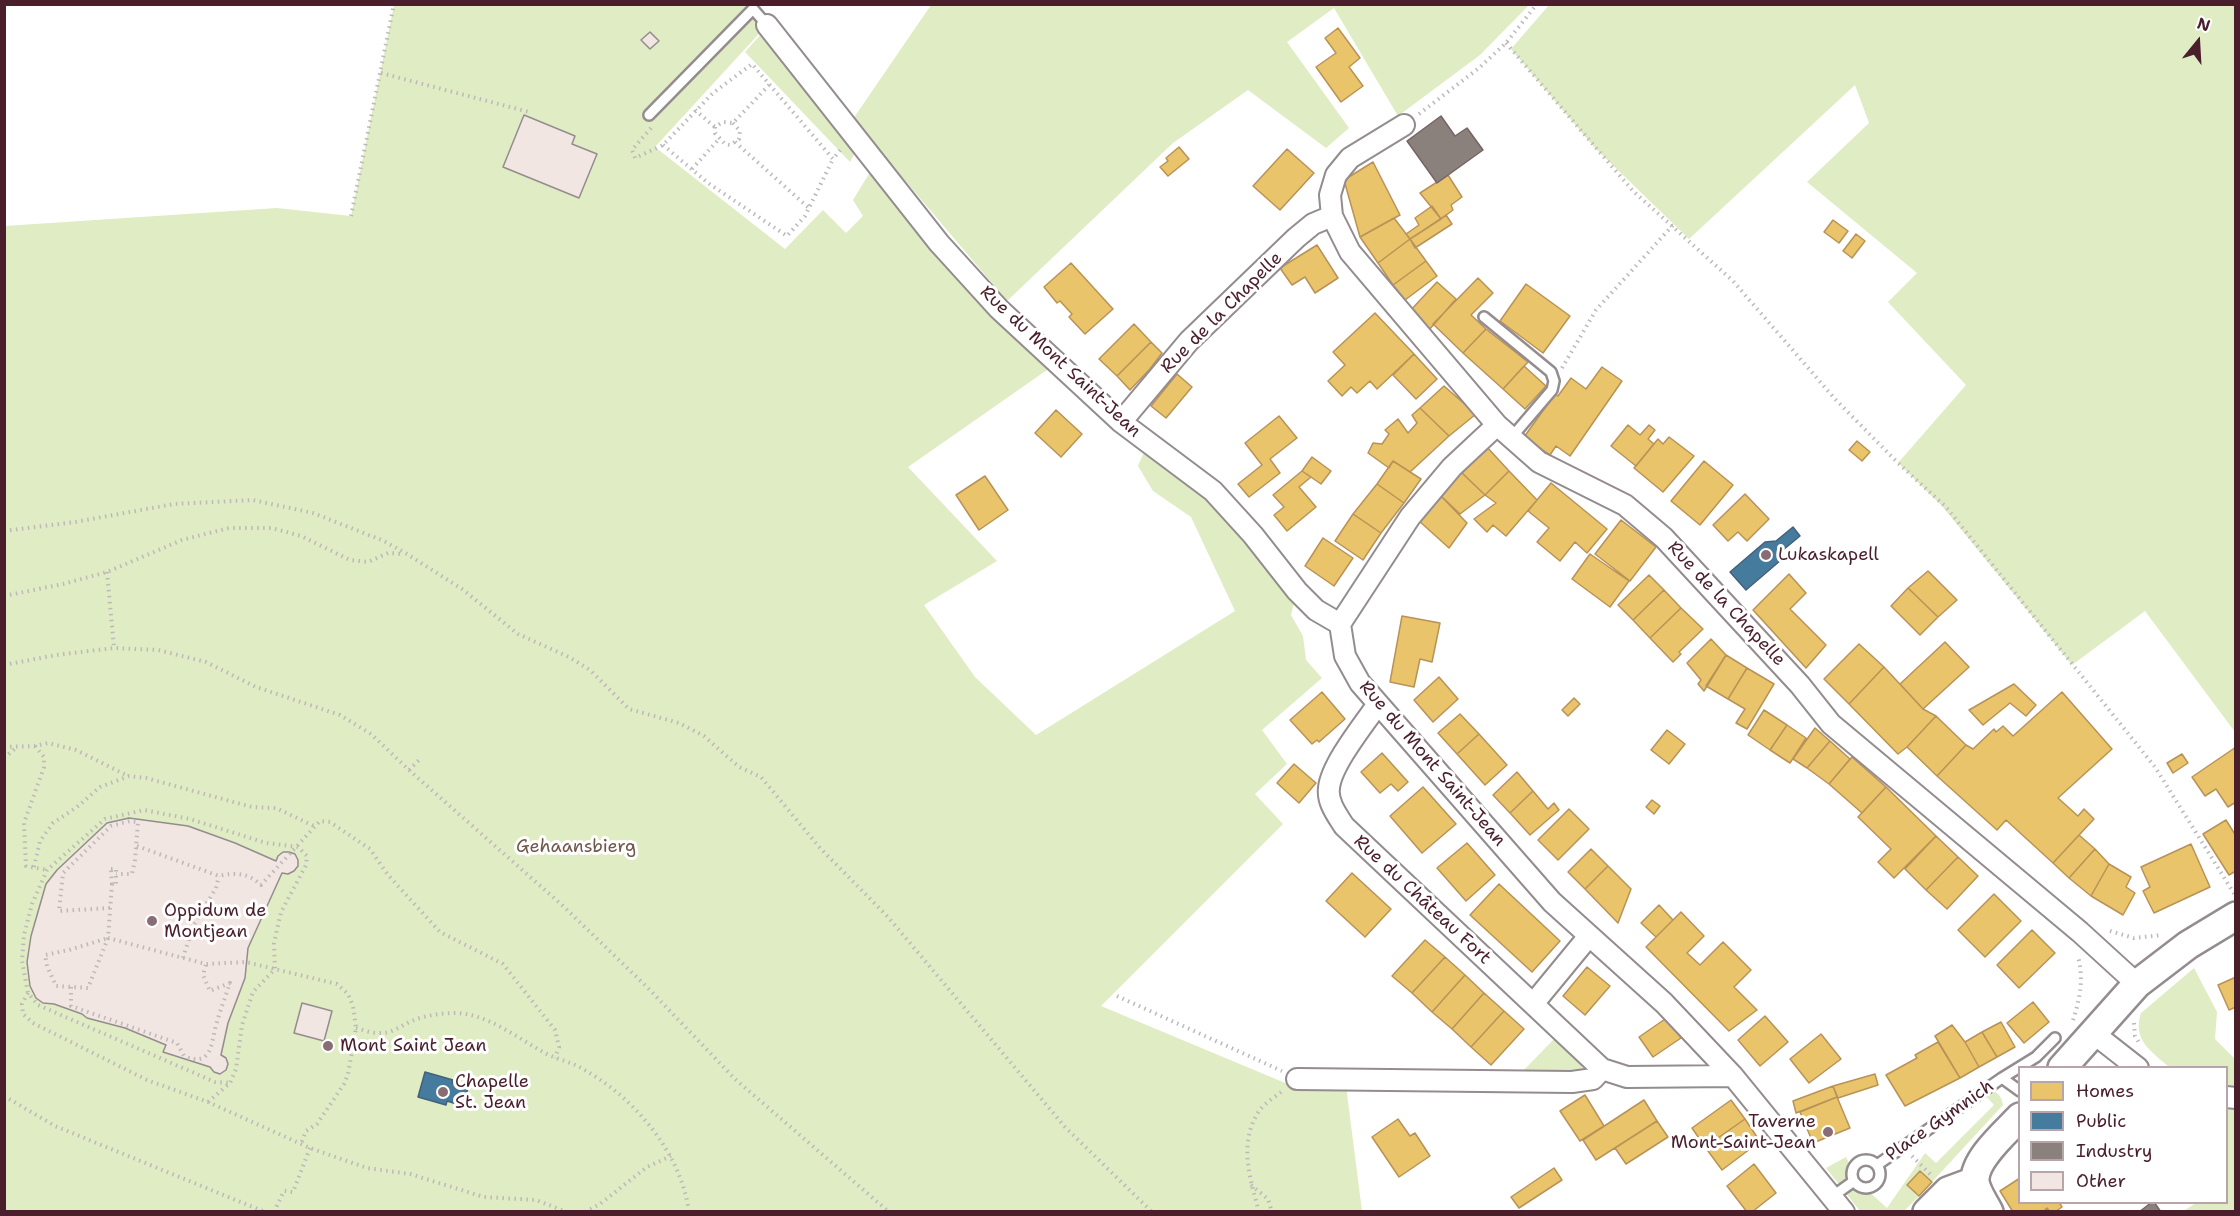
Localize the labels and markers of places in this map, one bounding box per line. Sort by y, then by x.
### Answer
place label: Lukaskapell [1778,544,1879,566]
marker: Lukaskapell [1759,548,1773,562]
place label: Oppidum de Montjean [164,900,267,942]
marker: Oppidum de Montjean [145,914,159,928]
place label: Mont Saint Jean [340,1035,486,1057]
marker: Mont Saint Jean [321,1039,335,1053]
place label: Chapelle St. Jean [455,1071,529,1114]
marker: Chapelle St. Jean [436,1085,450,1099]
place label: Taverne Mont-Saint-Jean [1671,1111,1816,1154]
marker: Taverne Mont-Saint-Jean [1821,1125,1835,1139]

